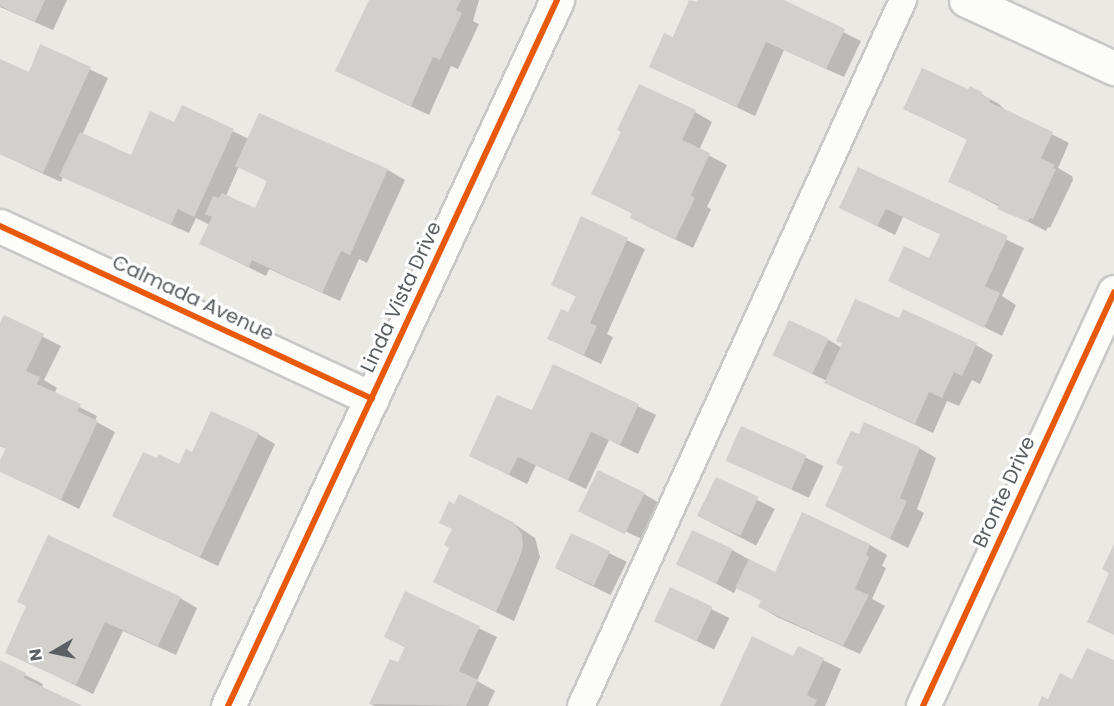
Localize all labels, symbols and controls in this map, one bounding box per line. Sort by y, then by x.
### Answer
street label: Linda Vista Drive [355,218,447,376]
street label: Calmada Avenue [108,250,278,346]
street label: Bronte Drive [968,432,1040,552]
north arrow [24,622,84,682]
text: N [23,647,48,663]

